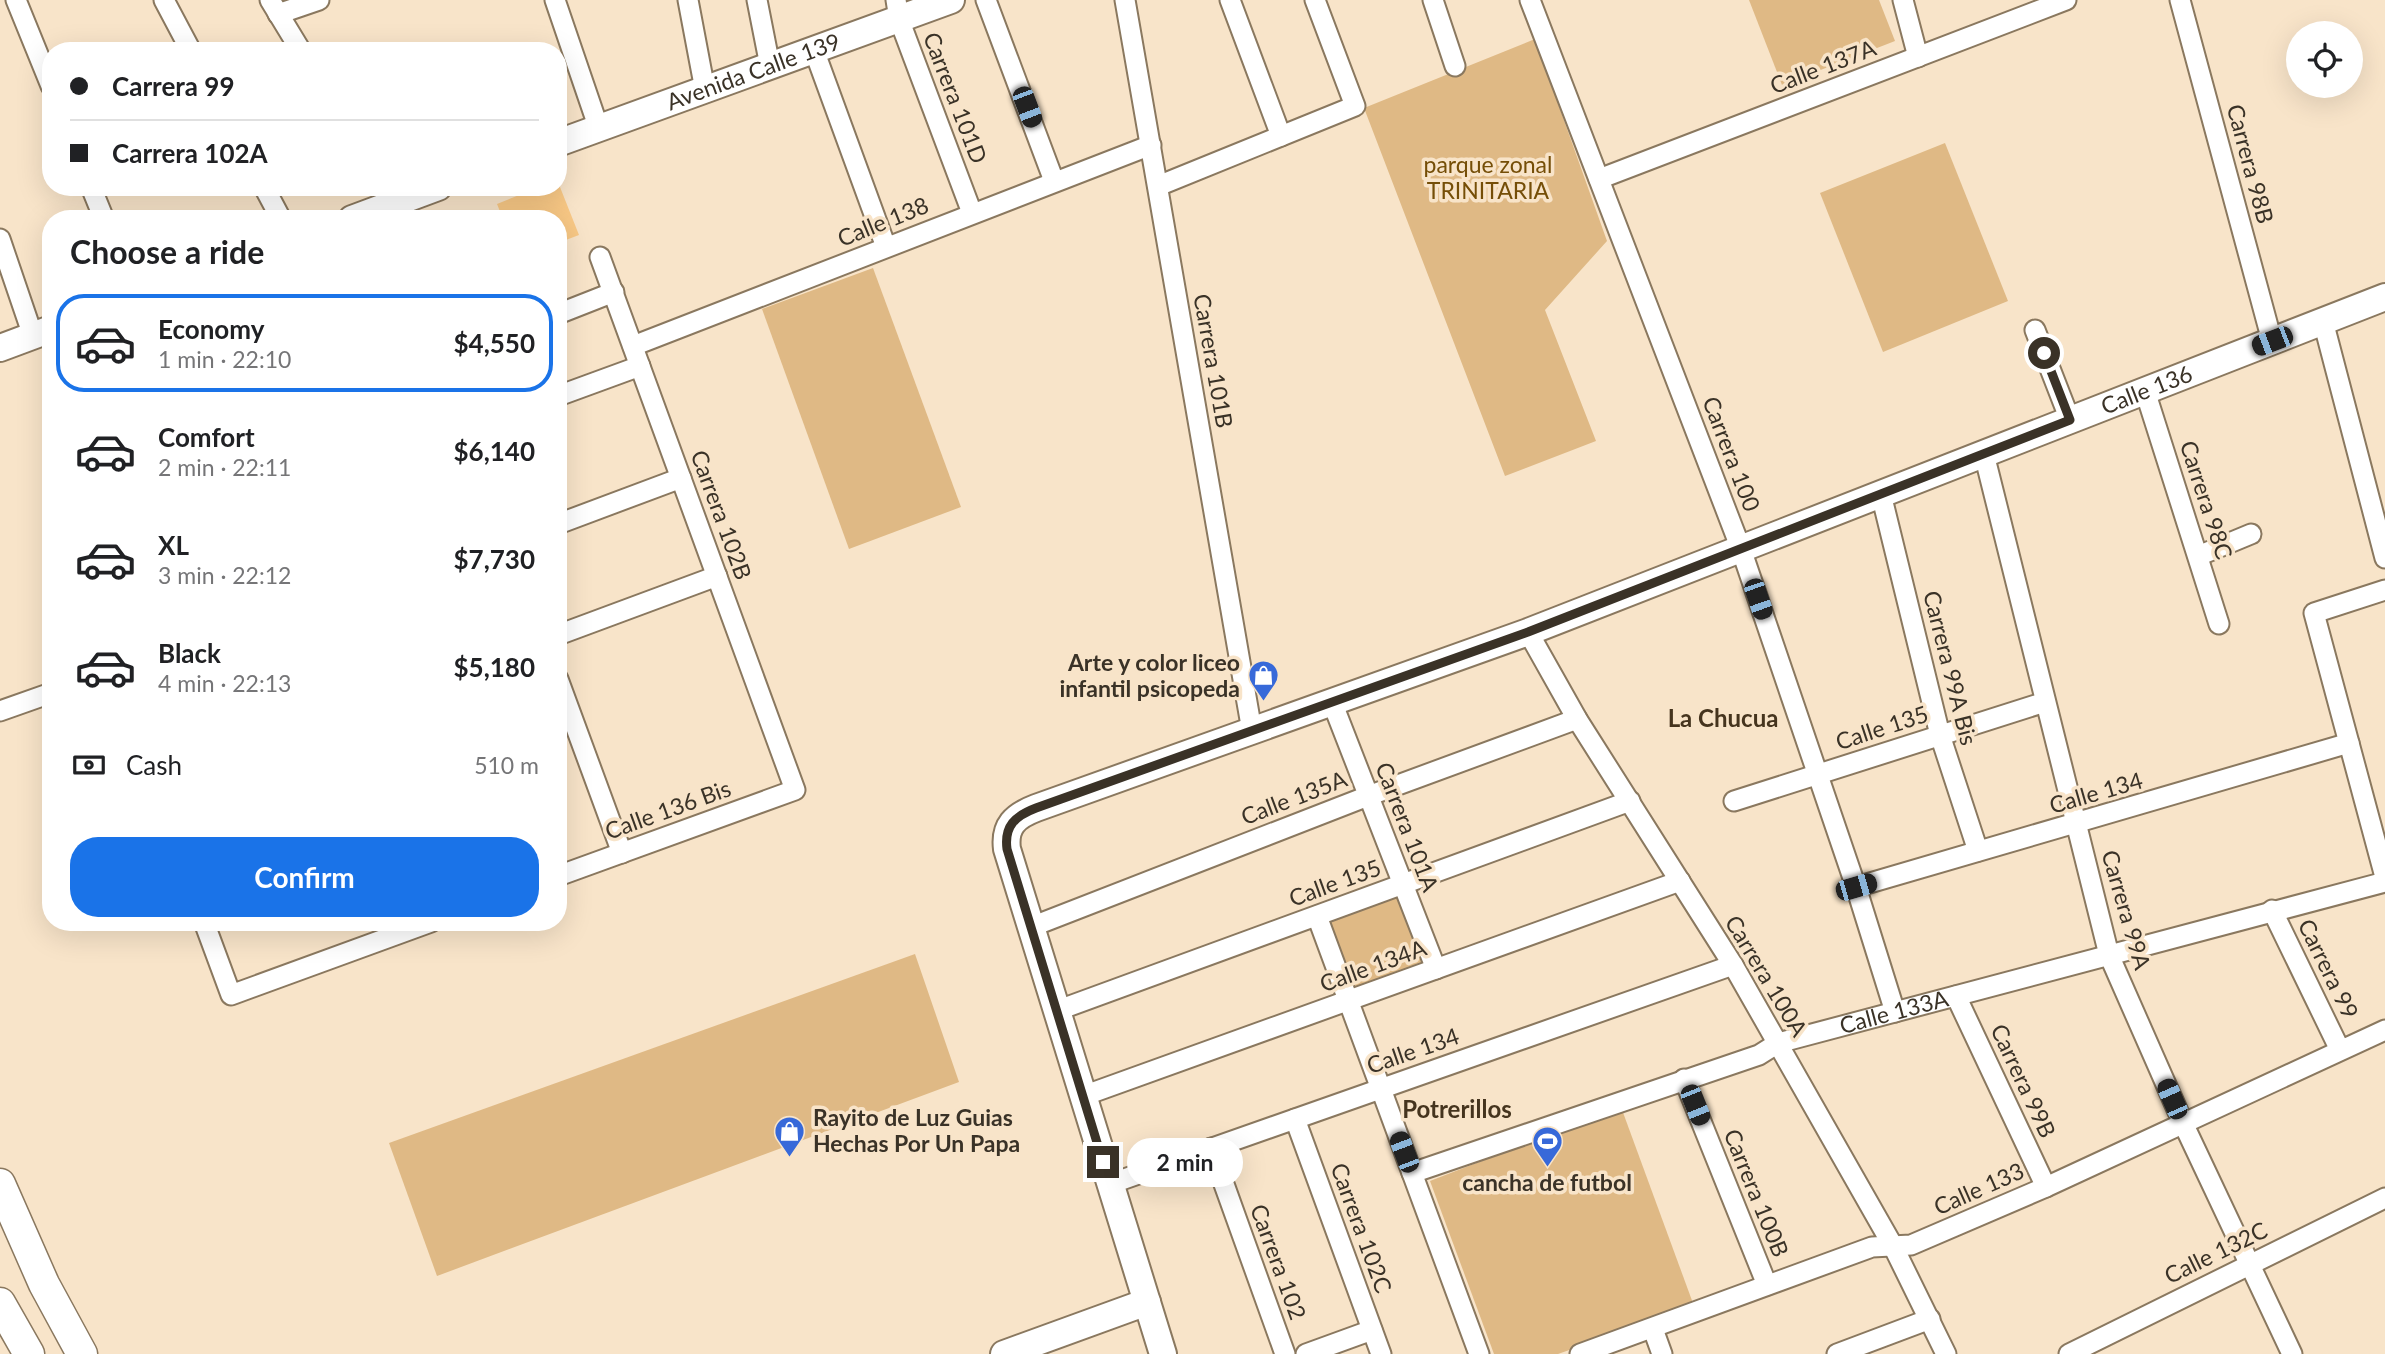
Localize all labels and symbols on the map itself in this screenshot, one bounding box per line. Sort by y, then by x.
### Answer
street label: Avenida Calle 139 [662,27,844,115]
street label: Carrera 101D [918,28,994,167]
street label: Calle 137A [1766,33,1880,99]
car [1010,84,1045,130]
street label: Carrera 98B [2222,101,2280,226]
park label: parque zonal TRINITARIA [1424,150,1552,204]
street label: Calle 138 [833,190,932,252]
street label: Carrera 101B [1188,292,1240,430]
car [2249,324,2296,358]
route start [2028,337,2060,369]
street label: Calle 136 [2097,359,2196,420]
street label: Carrera 100 [1697,392,1767,515]
street label: Carrera 98C [2175,437,2239,562]
street label: Carrera 102B [686,446,758,583]
car [1742,576,1775,622]
street label: Carrera 99A Bis [1918,588,1984,748]
place label: Arte y color liceo infantil psicopeda [1059,648,1240,702]
shop icon: Arte y color liceo infantil psicopeda [1246,659,1280,703]
street label: Calle 135 [1832,699,1932,755]
district label: La Chucua [1668,703,1778,732]
street label: Carrera 101A [1370,758,1446,896]
street label: Calle 135A [1237,764,1351,830]
street label: Calle 134 [2046,765,2146,819]
street label: Calle 136 Bis [601,773,734,845]
street label: Carrera 99A [2097,847,2157,973]
street label: Calle 135 [1285,853,1384,912]
car [1833,871,1880,903]
street label: Carrera 100A [1720,910,1814,1041]
street label: Carrera 99 [2293,914,2365,1023]
street label: Calle 134A [1316,933,1430,997]
street label: Calle 133A [1836,983,1952,1039]
street label: Carrera 99B [1985,1019,2062,1142]
street label: Calle 134 [1363,1021,1462,1079]
car [2154,1076,2191,1122]
car [1678,1082,1713,1128]
district label: Potrerillos [1402,1094,1512,1123]
place label: Rayito de Luz Guias Hechas Por Un Papa [813,1103,1020,1157]
shop icon: Rayito de Luz Guias Hechas Por Un Papa [773,1114,807,1158]
sports icon: cancha de futbol [1530,1125,1564,1169]
street label: Carrera 100B [1719,1125,1795,1261]
car [1387,1129,1422,1175]
callout: 2 min [1128,1138,1243,1186]
route end [1087,1146,1119,1178]
street label: Calle 133 [1929,1156,2028,1220]
street label: Carrera 102C [1326,1159,1398,1296]
place label: cancha de futbol [1462,1168,1632,1196]
street label: Carrera 102 [1245,1200,1313,1323]
street label: Calle 132C [2160,1215,2272,1289]

